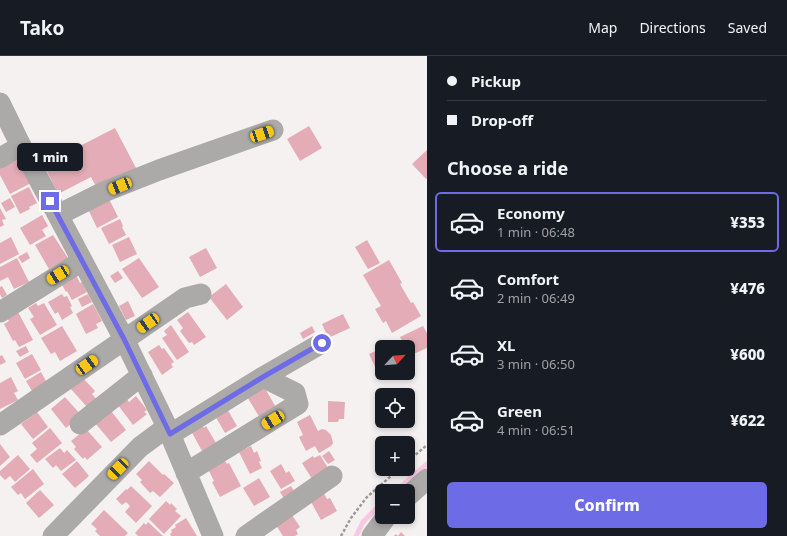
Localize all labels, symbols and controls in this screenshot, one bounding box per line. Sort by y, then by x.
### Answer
text: Tako [20,15,64,41]
text: Map [588,18,617,37]
text: Directions [639,18,706,37]
text: Saved [728,18,767,37]
text: Pickup [471,71,521,91]
text: Drop-off [471,110,533,130]
car [249,124,275,144]
callout: 1 min [17,143,83,171]
text: 1 min [32,148,68,166]
text: Choose a ride [447,156,568,180]
car [107,176,133,196]
route end [41,192,59,210]
text: Economy [497,203,565,223]
icon: car [449,204,485,240]
text: ¥353 [730,212,765,232]
text: 1 min · 06:48 [497,223,575,241]
car [45,264,71,286]
text: Comfort [497,269,559,289]
icon: car [449,270,485,306]
text: ¥476 [730,278,765,298]
text: 2 min · 06:49 [497,289,575,307]
car [135,311,161,335]
route start [313,334,331,352]
text: XL [497,335,515,355]
icon: car [449,336,485,372]
north arrow [375,340,415,380]
map controls [375,340,415,524]
text: ¥600 [730,344,765,364]
car [74,353,100,377]
text: 3 min · 06:50 [497,355,575,373]
button: locate [375,388,415,428]
text: Green [497,401,542,421]
icon: car [449,402,485,438]
car [260,409,286,431]
text: ¥622 [730,410,765,430]
text: 4 min · 06:51 [497,421,575,439]
button: + [375,436,415,476]
car [105,456,131,482]
button: Confirm [447,482,767,528]
button: − [375,484,415,524]

